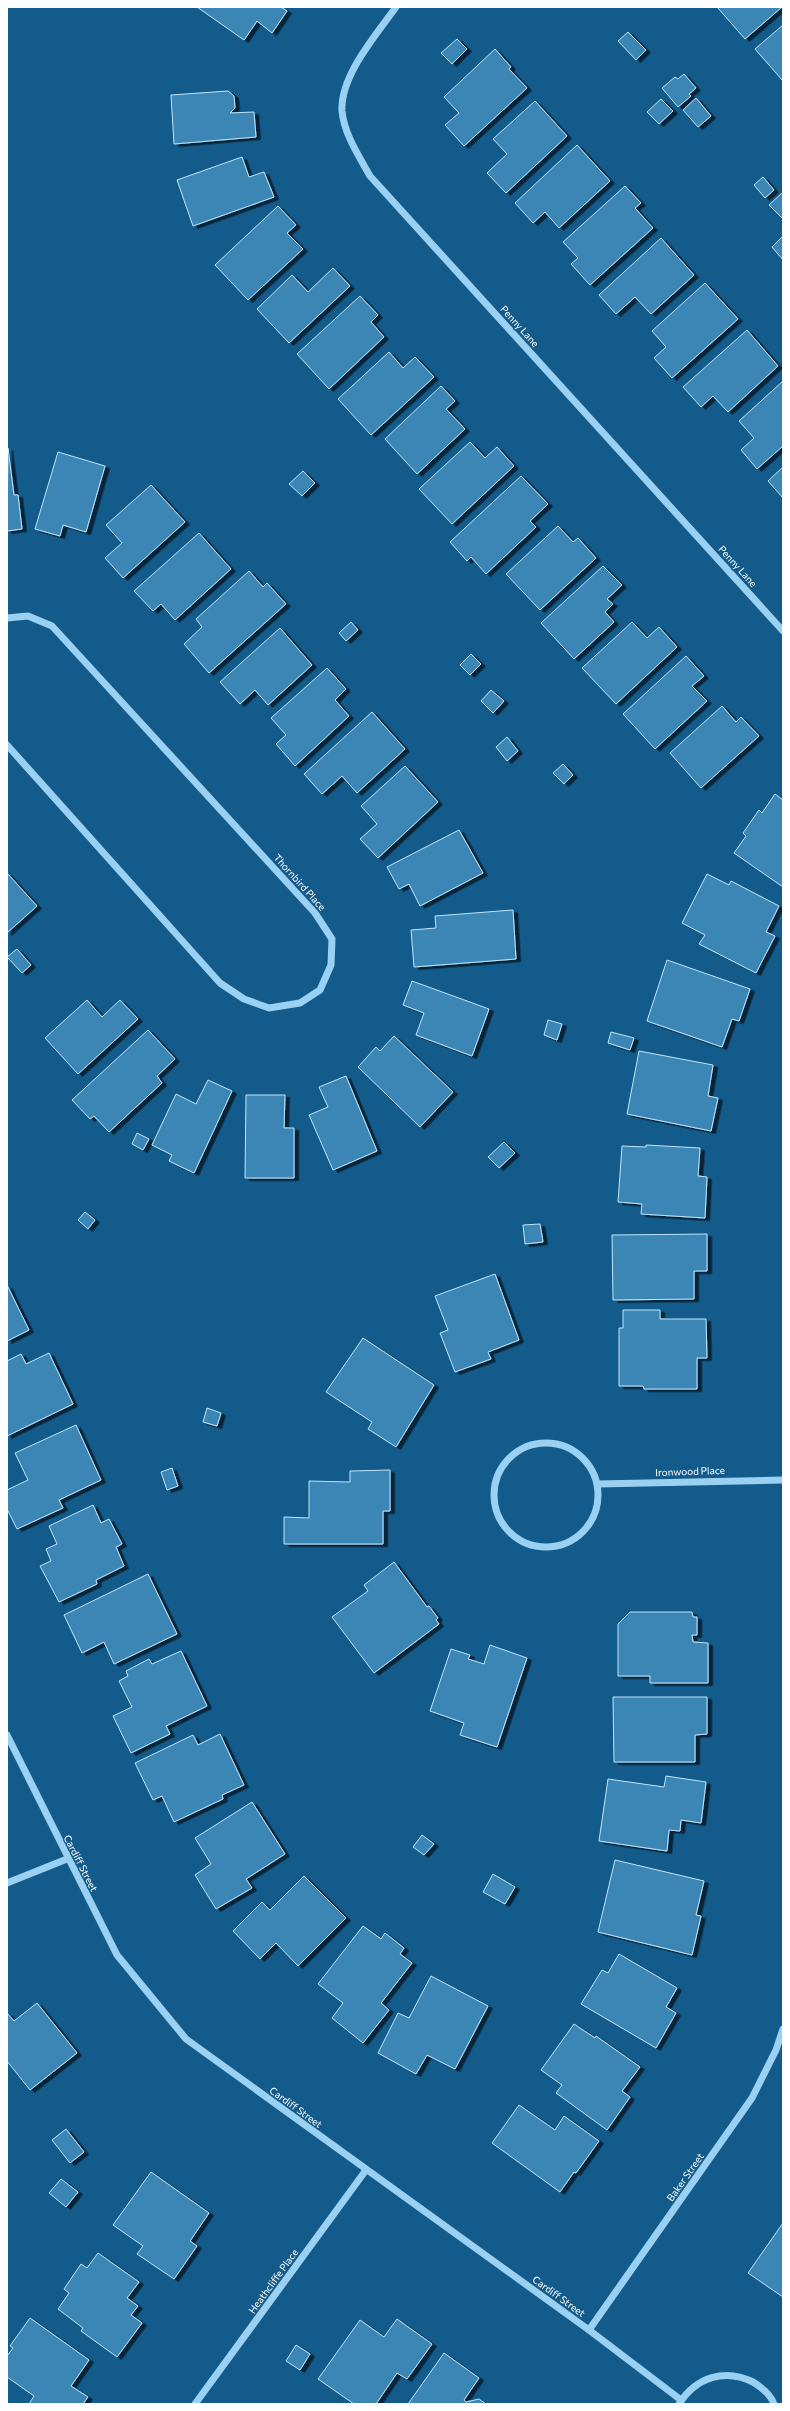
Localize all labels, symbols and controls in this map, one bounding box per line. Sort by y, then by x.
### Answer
street label: Penny Lane [498,303,542,349]
street label: Penny Lane [716,543,760,589]
street label: Thornbird Place [271,851,329,913]
street label: Ironwood Place [655,1464,725,1478]
street label: Cardiff Street [62,1833,100,1893]
street label: Cardiff Street [267,2084,325,2130]
street label: Baker Street [664,2150,706,2204]
street label: Heathcliffe Place [246,2246,300,2316]
street label: Cardiff Street [530,2273,588,2319]

